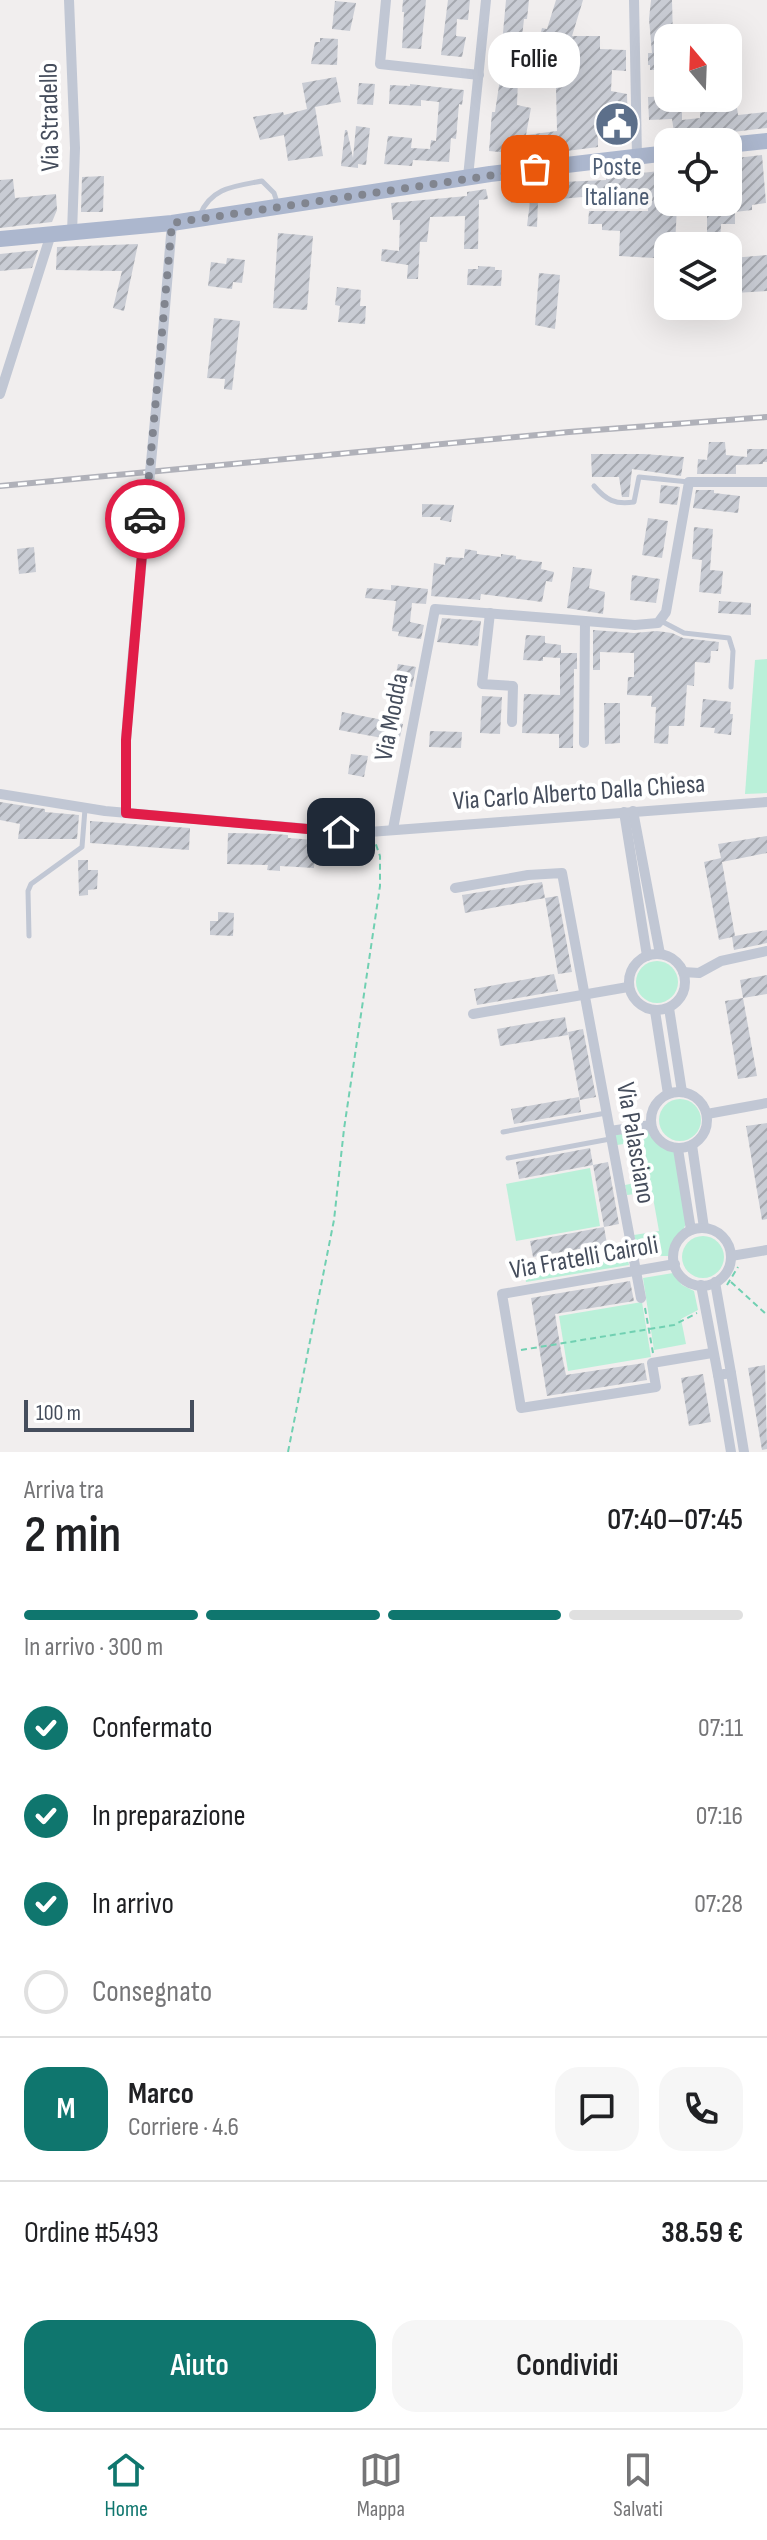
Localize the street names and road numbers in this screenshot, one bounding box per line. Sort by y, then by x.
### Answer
street label: Via Stradello [34,62,66,172]
street label: Via Modda [368,671,416,763]
street label: Via Carlo Alberto Dalla Chiesa [452,769,706,817]
street label: Via Palasciano [609,1080,661,1206]
street label: Via Fratelli Cairoli [507,1230,661,1286]

